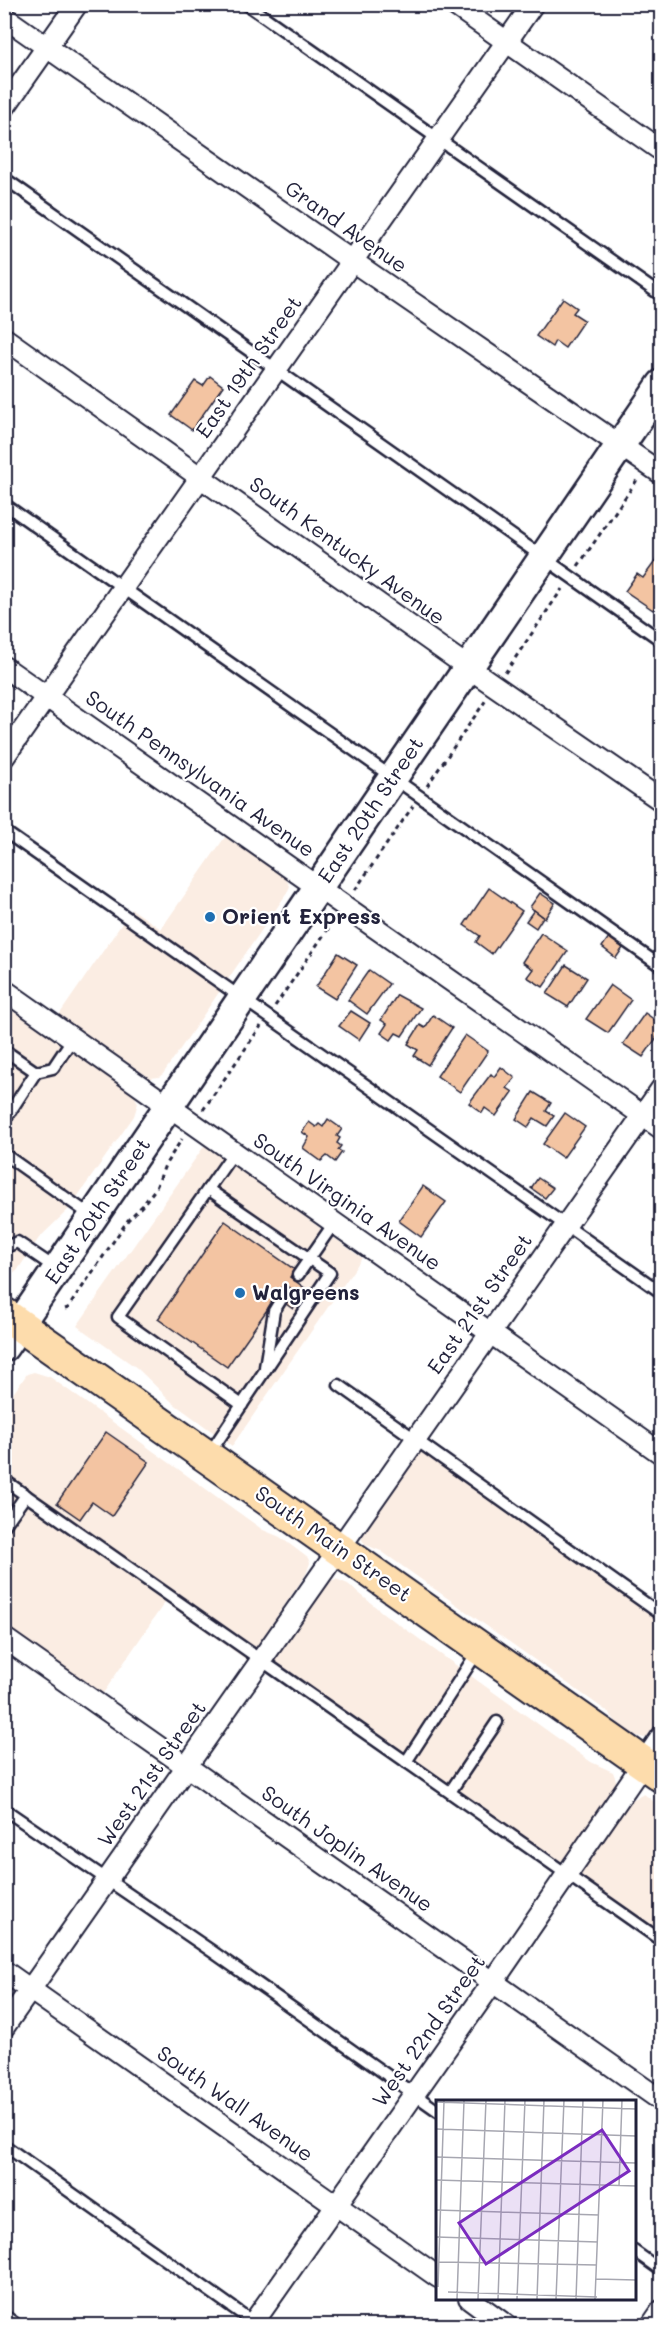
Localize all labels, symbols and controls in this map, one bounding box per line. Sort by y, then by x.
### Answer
street label: Grand Avenue [280,174,413,278]
street label: East 19th Street [189,290,307,443]
street label: South Kentucky Avenue [245,470,451,630]
street label: South Pennsylvania Avenue [81,683,321,862]
street label: East 20th Street [311,731,429,887]
place label: Orient Express [222,902,381,929]
marker: Orient Express [203,910,217,924]
street label: South Virginia Avenue [249,1126,447,1276]
street label: East 20th Street [38,1132,156,1288]
street label: East 21st Street [420,1228,537,1379]
place label: Walgreens [252,1278,360,1305]
marker: Walgreens [233,1286,247,1300]
street label: South Main Street [250,1479,417,1607]
street label: West 21st Street [90,1695,211,1851]
street label: South Joplin Avenue [257,1778,439,1917]
street label: West 22nd Street [365,1949,490,2111]
street label: South Wall Avenue [152,2039,319,2167]
inset map [436,2100,636,2300]

